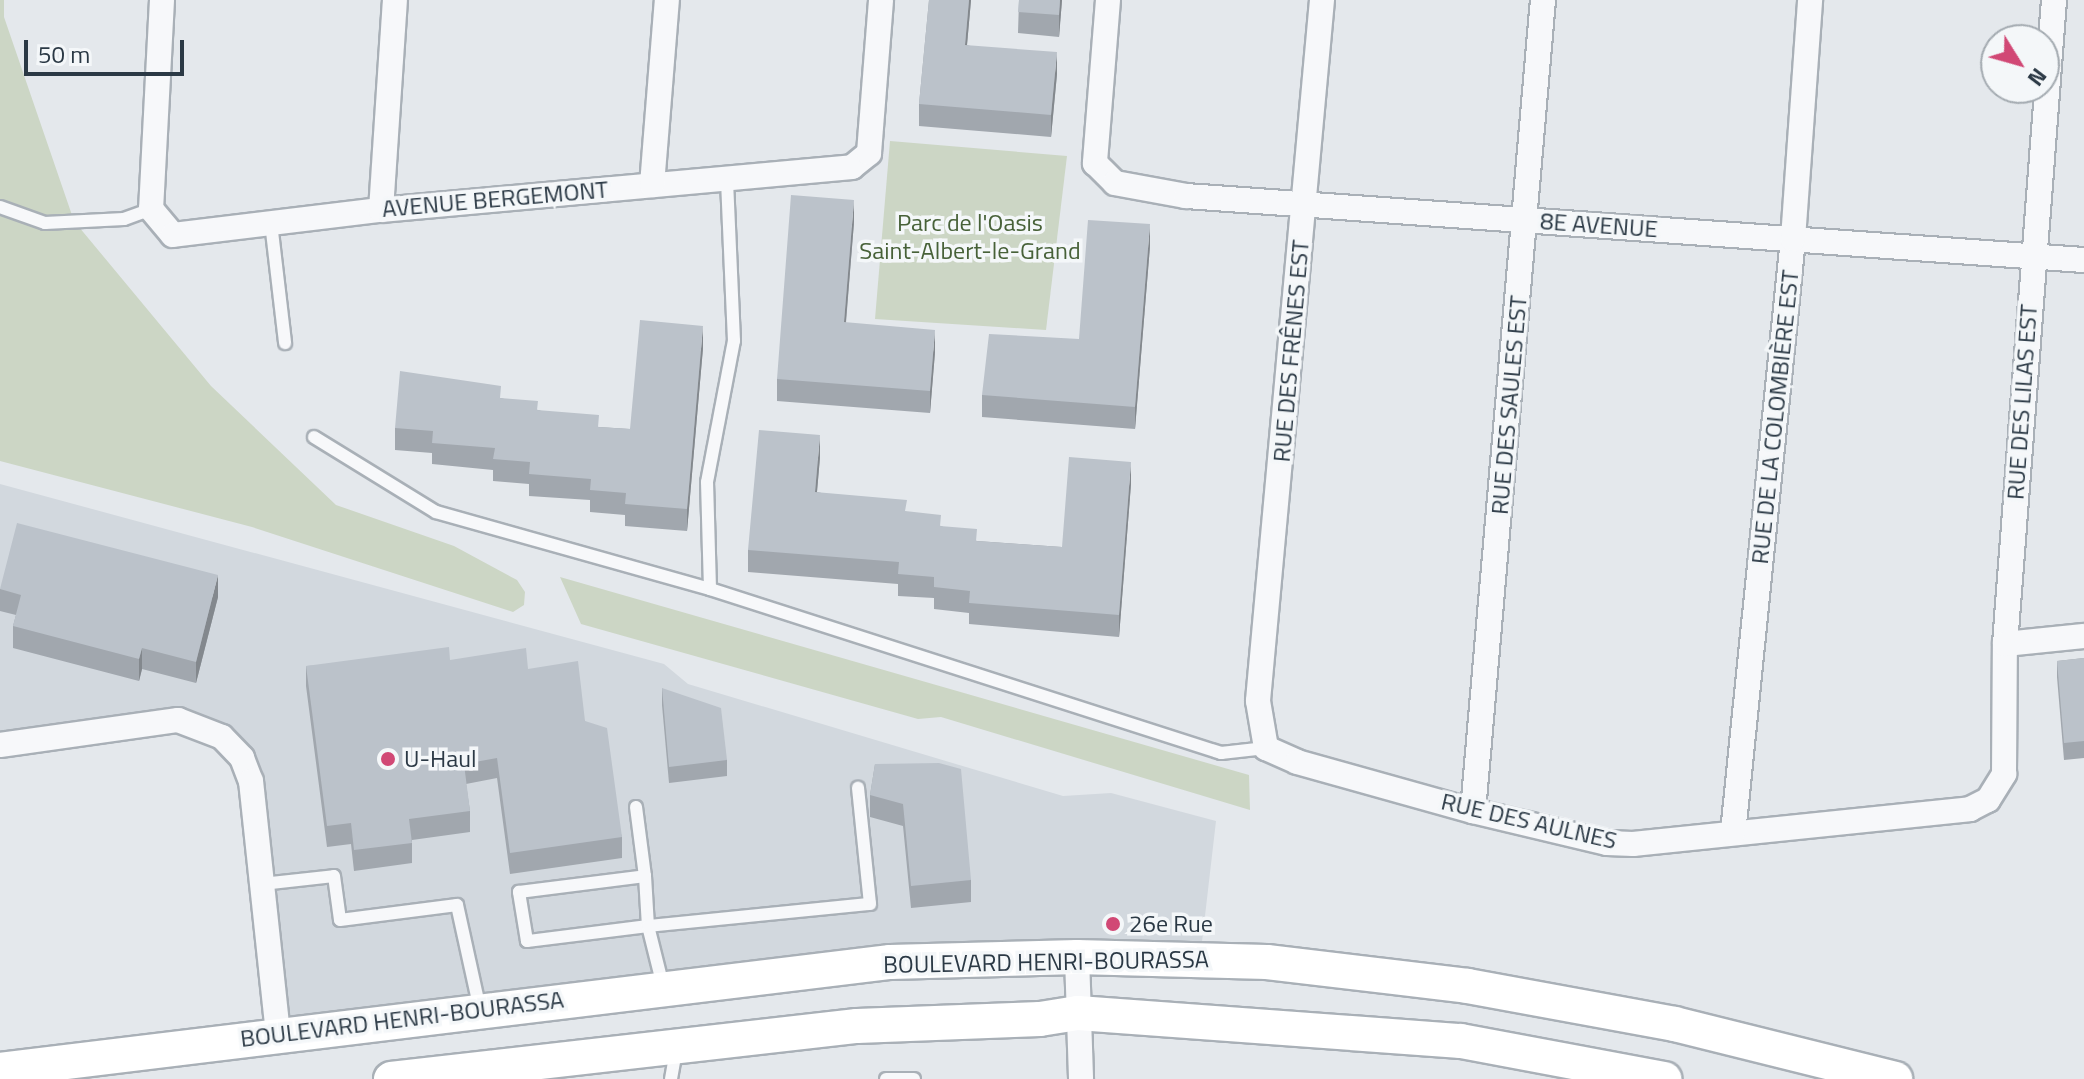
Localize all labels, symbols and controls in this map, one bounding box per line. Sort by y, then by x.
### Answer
scale bar [28,24,188,74]
north arrow [1980,24,2060,104]
text: 50 m [38,36,90,72]
text: N [2019,61,2056,94]
street label: AVENUE BERGEMONT [381,175,609,223]
street label: 8E AVENUE [1539,207,1659,243]
park label: Parc de l'Oasis Saint-Albert-le-Grand [859,209,1081,265]
street label: RUE DES FRÊNES EST [1267,239,1315,463]
street label: RUE DE LA COLOMBIÈRE EST [1745,268,1805,566]
street label: RUE DES SAULES EST [1485,294,1533,516]
street label: RUE DES LILAS EST [2001,303,2043,501]
place label: U-Haul [404,745,476,773]
marker: U-Haul [379,750,397,768]
street label: RUE DES AULNES [1438,787,1620,855]
place label: 26e Rue [1129,910,1213,938]
marker: 26e Rue [1104,915,1122,933]
street label: BOULEVARD HENRI-BOURASSA [883,945,1209,979]
street label: BOULEVARD HENRI-BOURASSA [239,985,565,1053]

